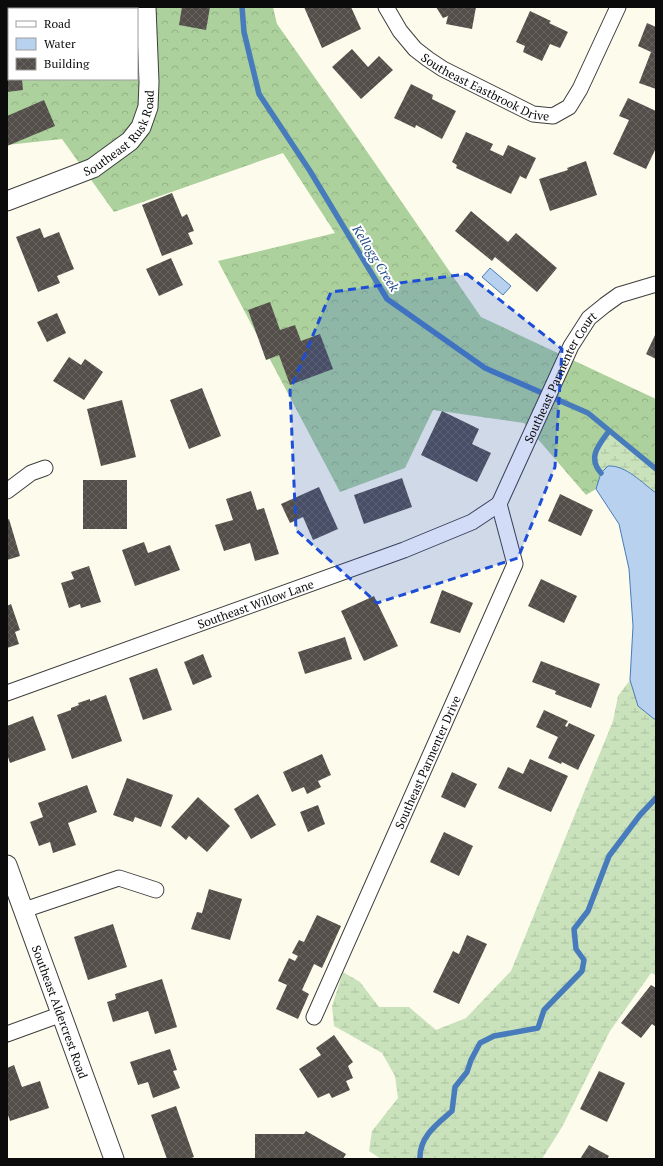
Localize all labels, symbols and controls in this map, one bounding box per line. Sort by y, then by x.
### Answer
legend [8,8,138,80]
text: Road [44,16,71,31]
text: Water [44,36,76,51]
street label: Southeast Eastbrook Drive [419,49,550,123]
text: Building [44,56,90,71]
street label: Southeast Rusk Road [81,89,156,179]
water label: Kellogg Creek [348,220,404,295]
street label: Southeast Parmenter Court [520,307,599,445]
street label: Southeast Willow Lane [195,576,315,631]
street label: Southeast Parmenter Drive [391,693,463,831]
street label: Southeast Aldercrest Road [29,943,92,1081]

